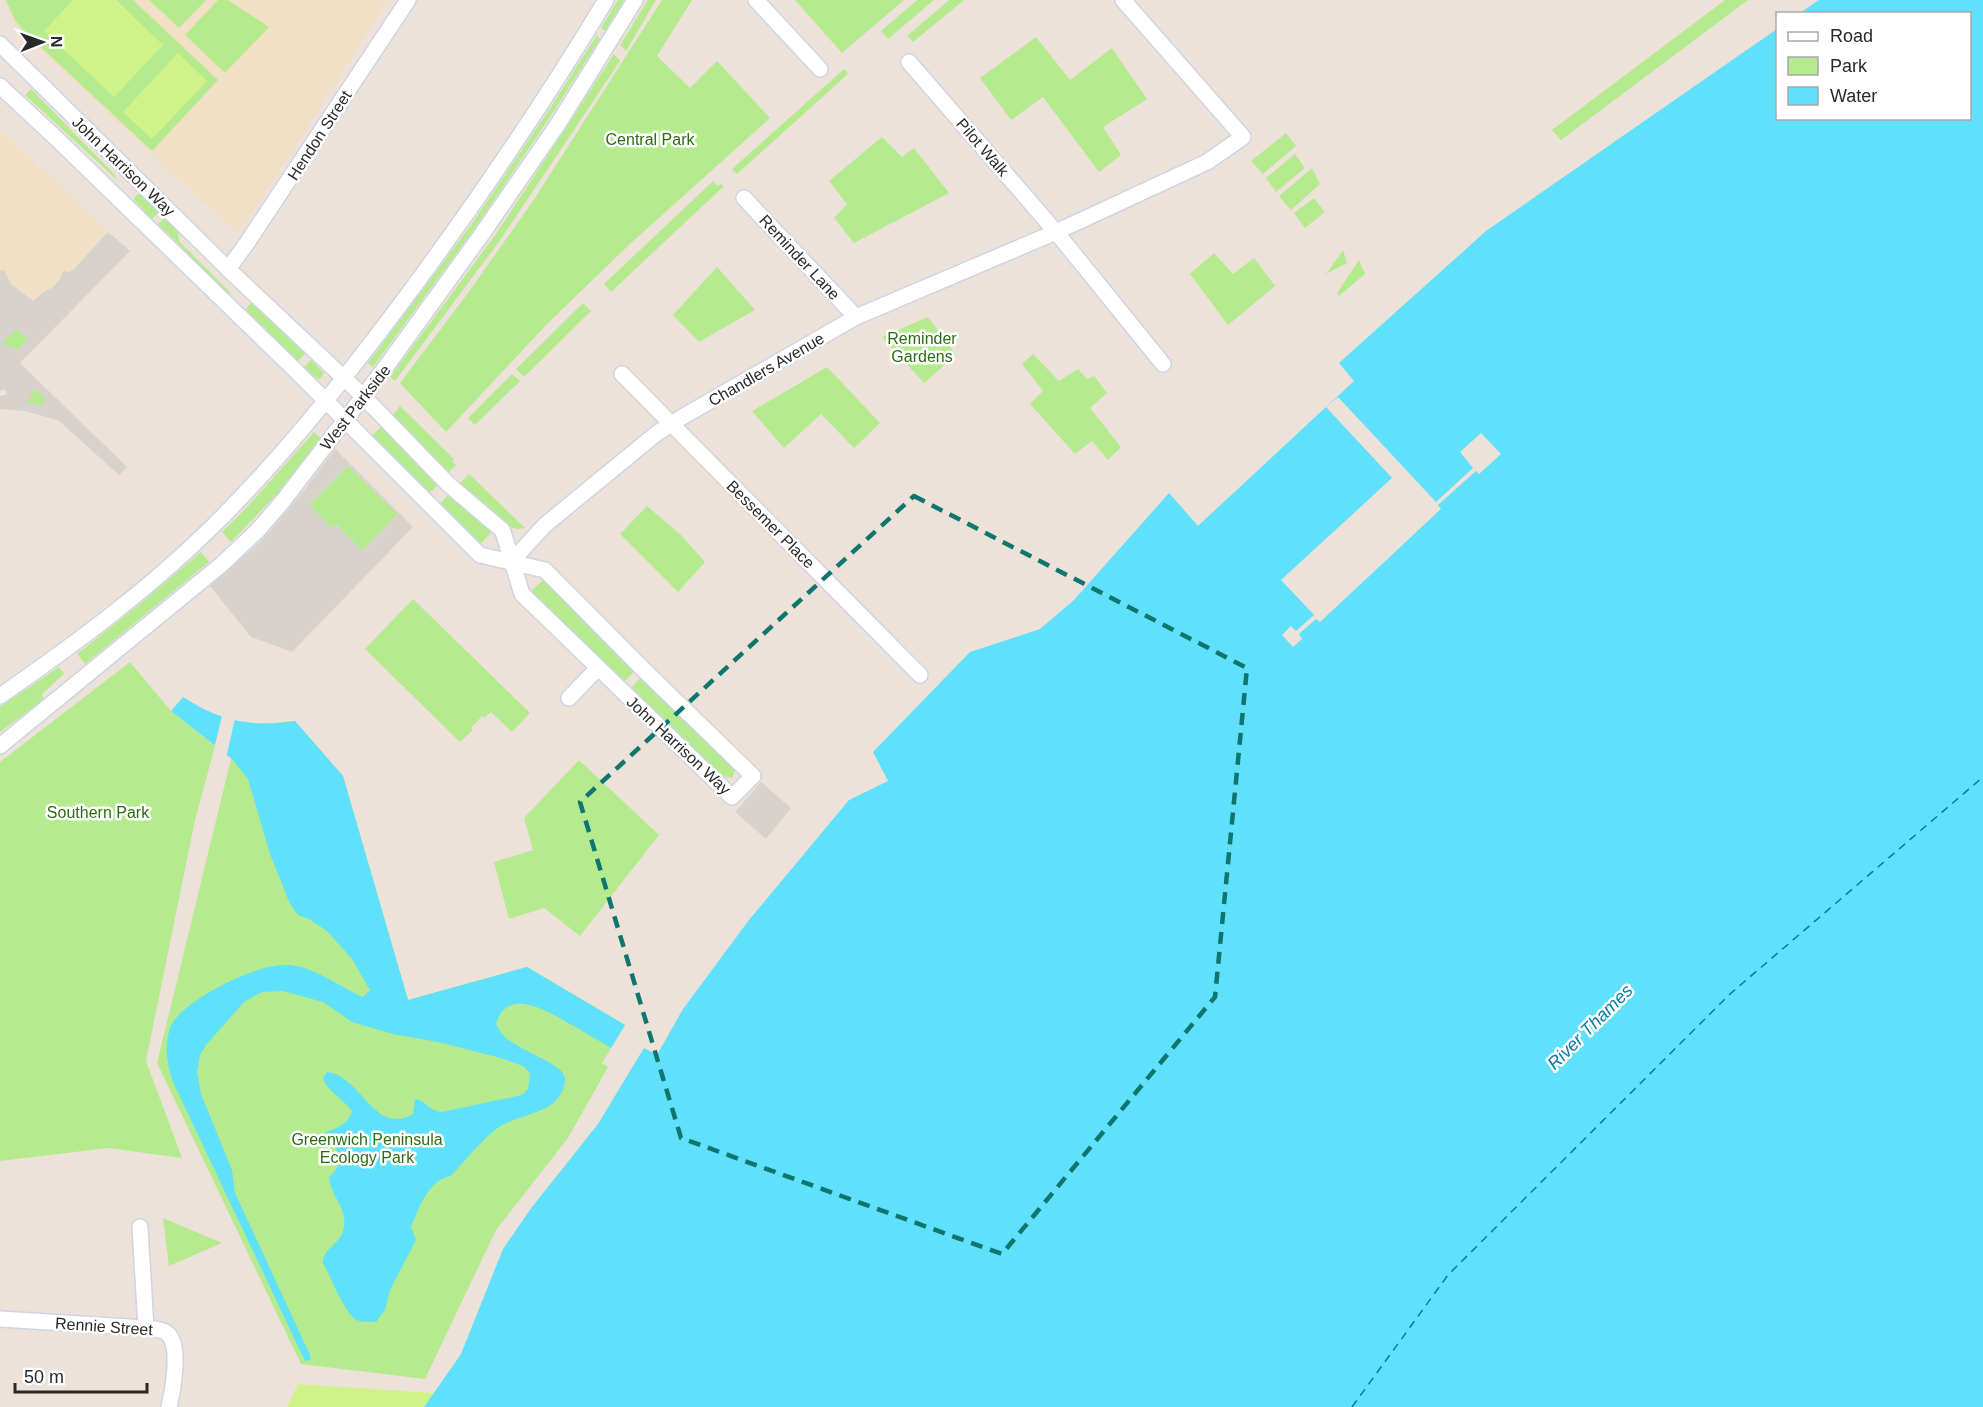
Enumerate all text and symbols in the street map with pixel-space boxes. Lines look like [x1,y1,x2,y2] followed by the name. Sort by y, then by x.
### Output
[12,12,72,72] north arrow
[1776,12,1971,120] legend
[1830,26,1873,46] text: Road
[48,36,65,48] text: N
[1830,56,1868,76] text: Park
[1830,86,1877,106] text: Water
[284,87,355,183] street label: Hendon Street
[69,113,178,220] street label: John Harrison Way
[953,115,1013,180] street label: Pilot Walk
[606,131,695,148] park label: Central Park
[756,212,843,303] street label: Reminder Lane
[706,329,827,409] street label: Chandlers Avenue
[887,330,957,365] park label: Reminder Gardens
[317,361,394,453] street label: West Parkside
[723,477,818,572] street label: Bessemer Place
[623,693,734,798] street label: John Harrison Way
[47,804,150,821] park label: Southern Park
[1543,980,1637,1074] water label: River Thames
[291,1131,443,1166] park label: Greenwich Peninsula Ecology Park
[55,1315,154,1338] street label: Rennie Street
[15,1356,147,1394] scale bar
[24,1367,64,1387] text: 50 m

